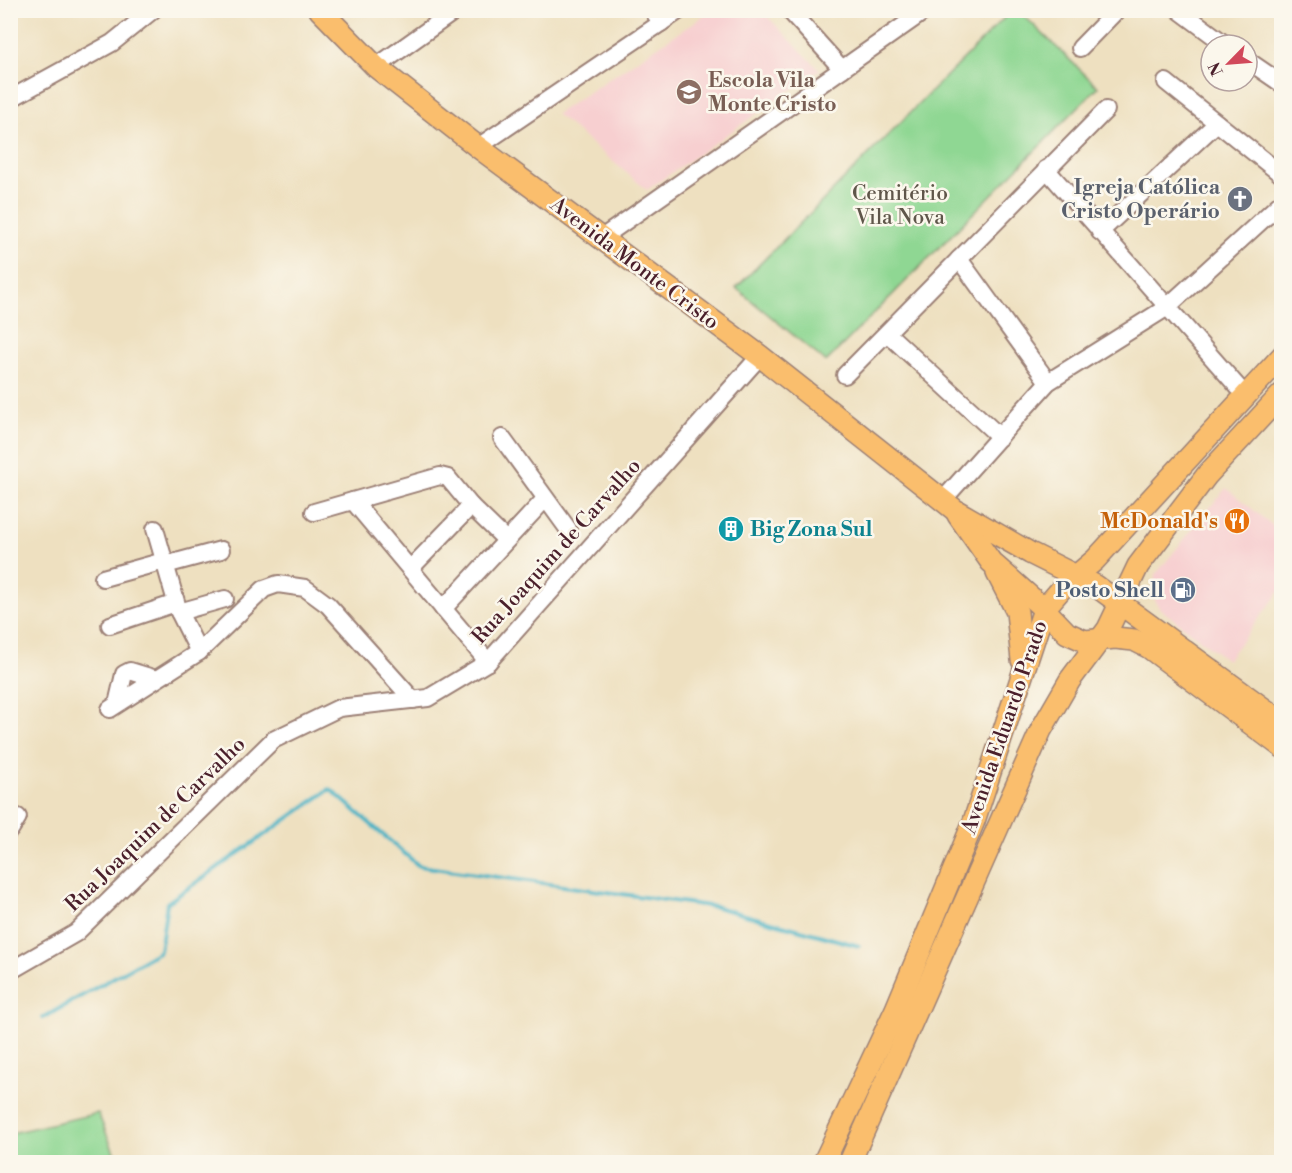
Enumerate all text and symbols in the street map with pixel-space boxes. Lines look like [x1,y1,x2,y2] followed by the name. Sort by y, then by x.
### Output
[1199,33,1259,93] north arrow
[1204,59,1228,79] text: N
[708,68,837,118] place label: Escola Vila Monte Cristo
[674,77,704,107] school or university icon: Escola Vila Monte Cristo
[1061,175,1221,225] place label: Igreja Católica Cristo Operário
[852,181,948,231] park label: Cemitério Vila Nova
[1225,184,1255,214] church icon: Igreja Católica Cristo Operário
[544,191,724,336] street label: Avenida Monte Cristo
[467,453,647,650] street label: Rua Joaquim de Carvalho
[1222,506,1252,536] restaurant icon: McDonald's
[1100,509,1218,535] place label: McDonald's
[716,514,746,544] building icon: Big Zona Sul
[750,517,873,543] place label: Big Zona Sul
[1168,575,1198,605] fuel station icon: Posto Shell
[1056,578,1164,604] place label: Posto Shell
[956,617,1054,838] street label: Avenida Eduardo Prado
[60,732,251,918] street label: Rua Joaquim de Carvalho

